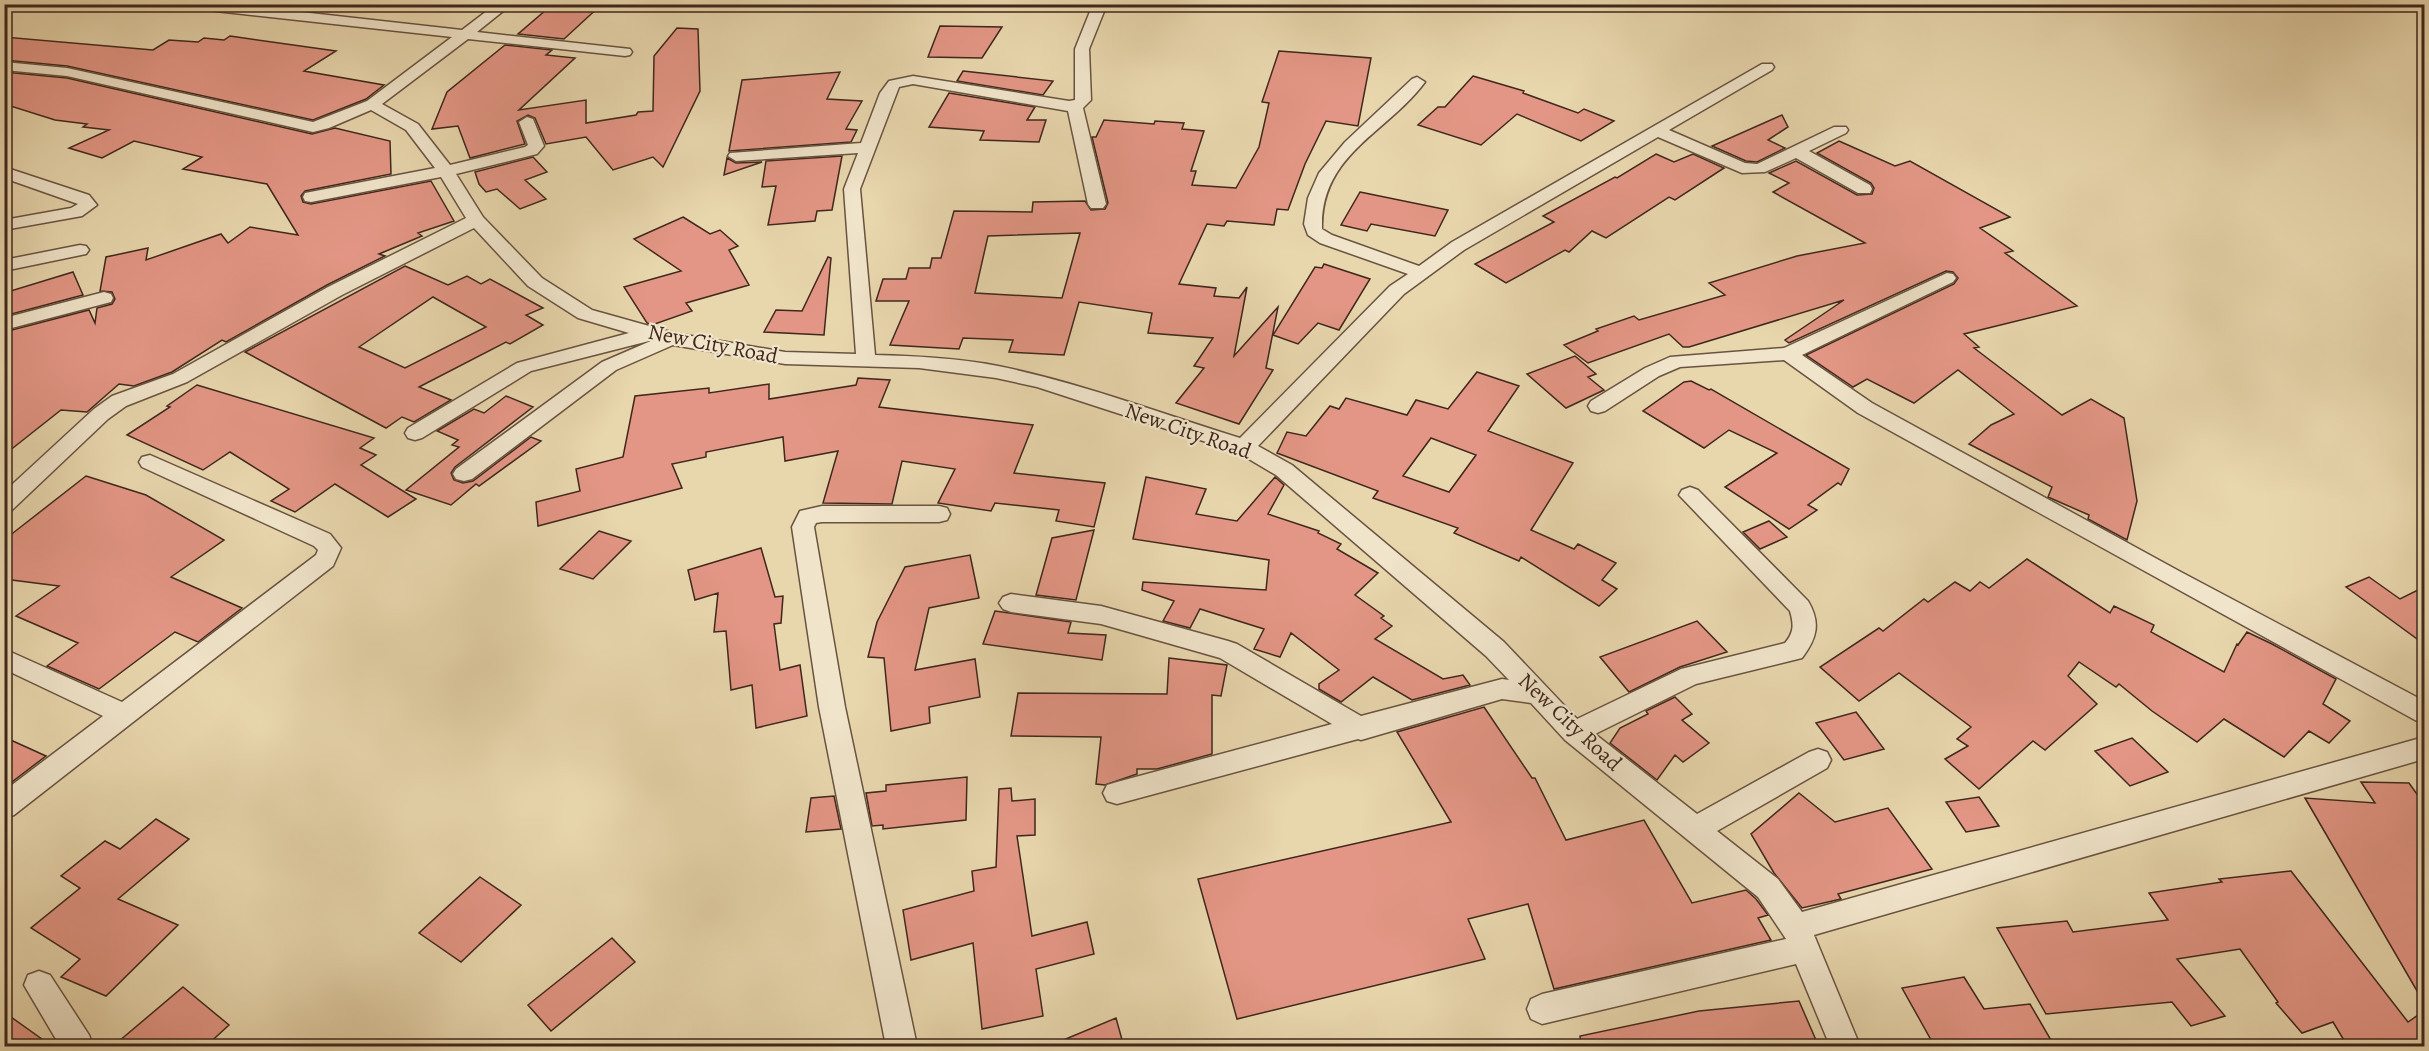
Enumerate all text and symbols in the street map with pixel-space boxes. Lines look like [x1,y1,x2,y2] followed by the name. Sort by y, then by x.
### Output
[645,317,781,371] street label: New City Road
[1121,395,1255,467] street label: New City Road
[1512,666,1629,778] street label: New City Road

